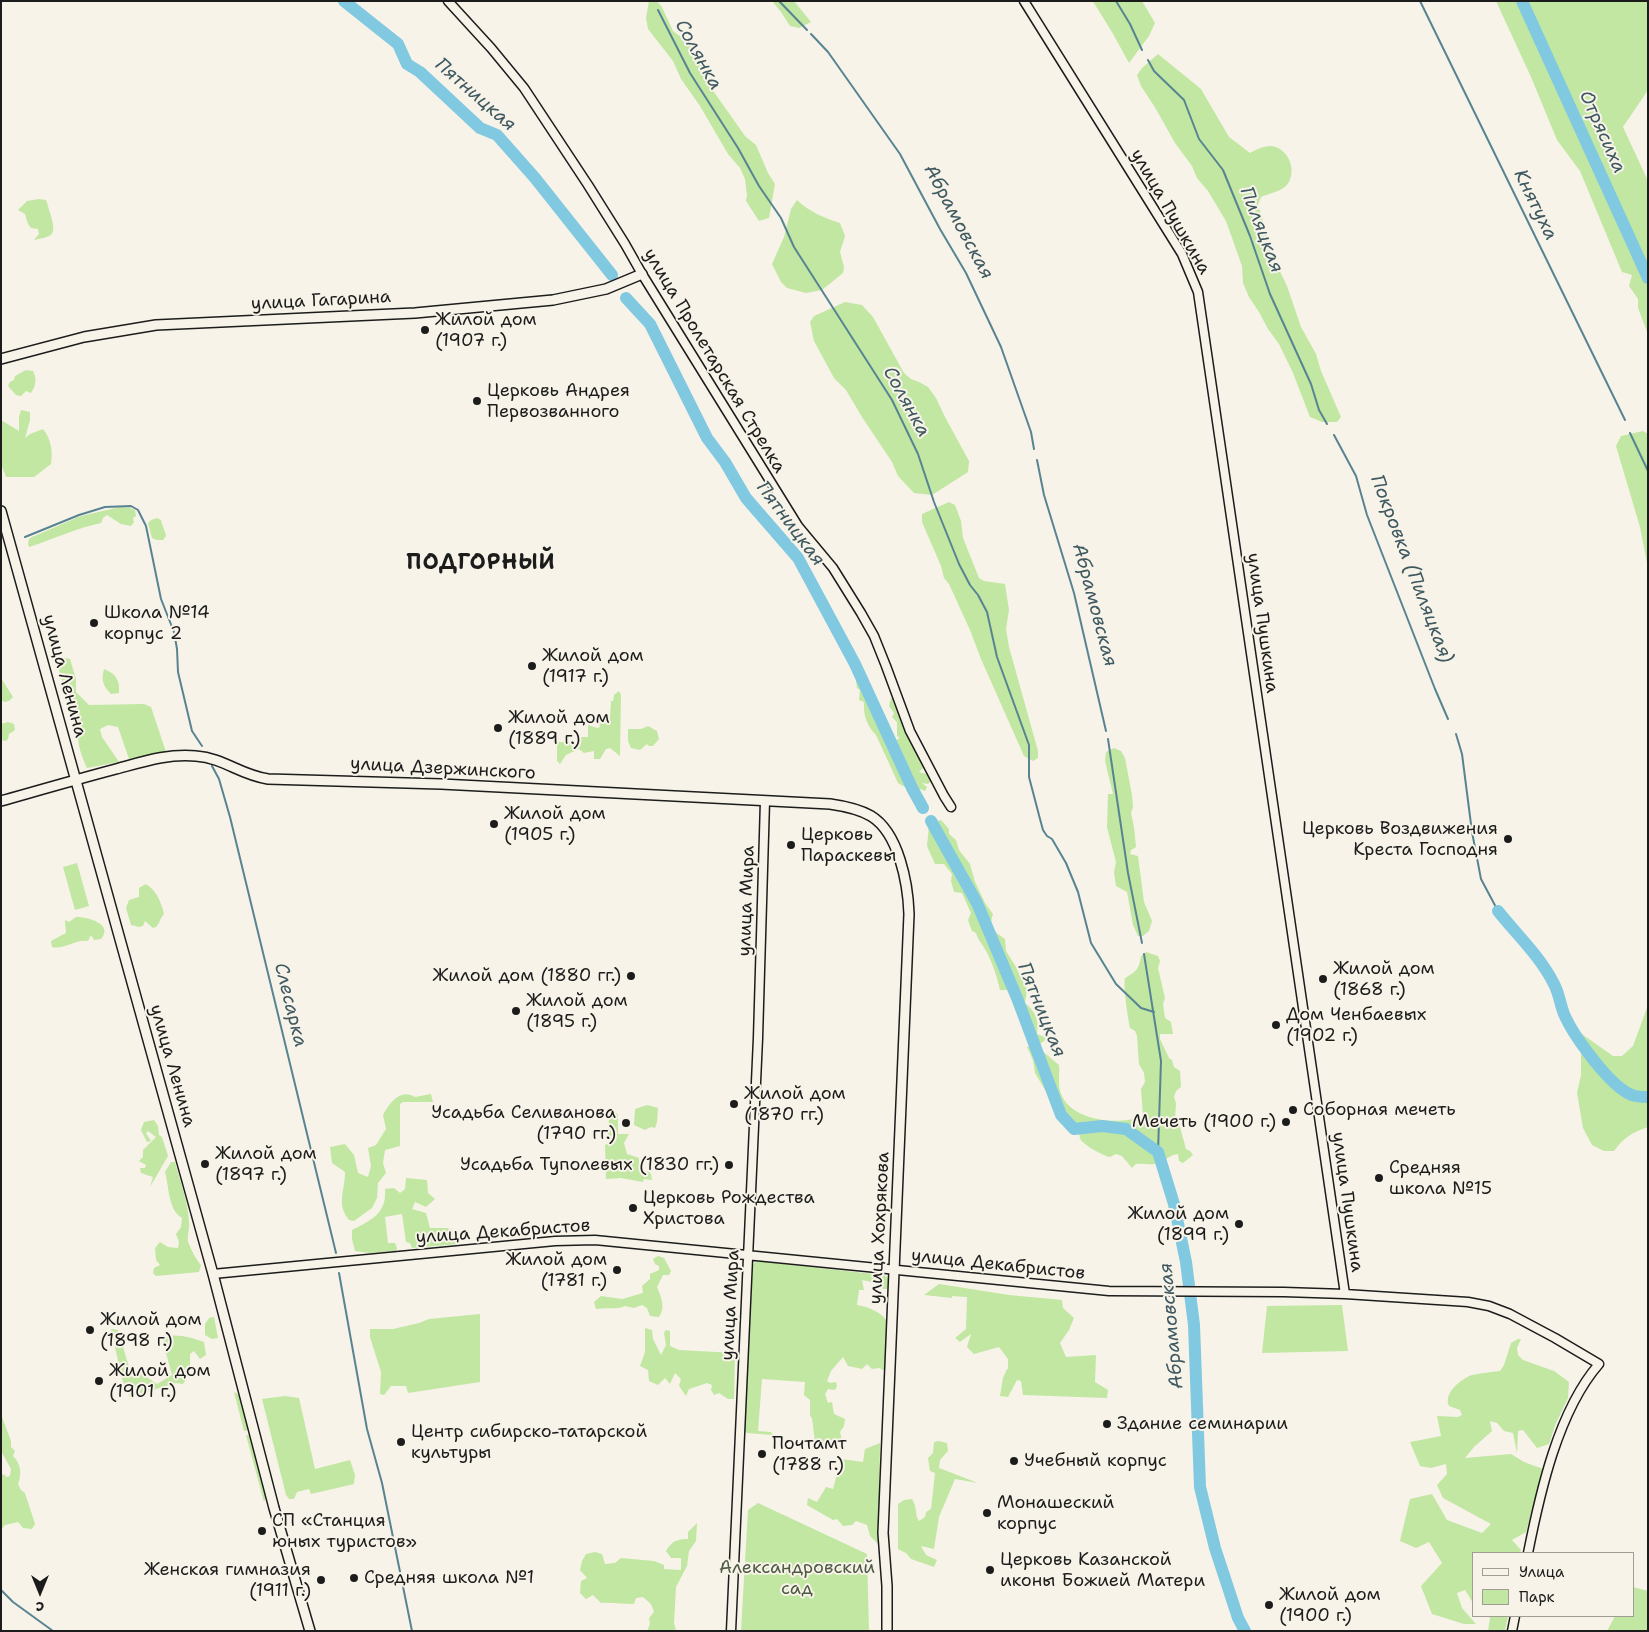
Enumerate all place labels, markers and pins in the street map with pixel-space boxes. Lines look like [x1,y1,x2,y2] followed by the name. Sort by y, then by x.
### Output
[435,309,537,352] place label: Жилой дом (1907 г.)
[419,324,431,336] marker: Жилой дом (1907 г.)
[487,380,630,422] place label: Церковь Андрея Первозванного
[471,395,483,407] marker: Церковь Андрея Первозванного
[104,602,210,644] place label: Школа №14 корпус 2
[88,617,100,629] marker: Школа №14 корпус 2
[542,645,644,688] place label: Жилой дом (1917 г.)
[526,660,538,672] marker: Жилой дом (1917 г.)
[508,707,610,750] place label: Жилой дом (1889 г.)
[492,722,504,734] marker: Жилой дом (1889 г.)
[504,803,606,846] place label: Жилой дом (1905 г.)
[488,818,500,830] marker: Жилой дом (1905 г.)
[1302,818,1498,861] place label: Церковь Воздвижения Креста Господня
[801,824,896,866] place label: Церковь Параскевы
[1502,833,1514,845] marker: Церковь Воздвижения Креста Господня
[785,839,797,851] marker: Церковь Параскевы
[1333,958,1435,1001] place label: Жилой дом (1868 г.)
[433,965,621,987] place label: Жилой дом (1880 гг.)
[625,970,637,982] marker: Жилой дом (1880 гг.)
[1317,973,1329,985] marker: Жилой дом (1868 г.)
[526,990,628,1032] place label: Жилой дом (1895 г.)
[1286,1004,1426,1046] place label: Дом Ченбаевых (1902 г.)
[510,1005,522,1017] marker: Жилой дом (1895 г.)
[1270,1019,1282,1031] marker: Дом Ченбаевых (1902 г.)
[744,1083,846,1126] place label: Жилой дом (1870 гг.)
[728,1098,740,1110] marker: Жилой дом (1870 гг.)
[1303,1099,1456,1121] place label: Соборная мечеть
[431,1102,616,1144] place label: Усадьба Селиванова (1790 гг.)
[1287,1104,1299,1116] marker: Соборная мечеть
[1132,1111,1276,1133] place label: Мечеть (1900 г.)
[1280,1116,1292,1128] marker: Мечеть (1900 г.)
[620,1117,632,1129] marker: Усадьба Селиванова (1790 гг.)
[215,1143,317,1186] place label: Жилой дом (1897 г.)
[460,1154,719,1176] place label: Усадьба Туполевых (1830 гг.)
[1389,1157,1492,1200] place label: Средняя школа №15
[199,1158,211,1170] marker: Жилой дом (1897 г.)
[723,1159,735,1171] marker: Усадьба Туполевых (1830 гг.)
[1373,1172,1385,1184] marker: Средняя школа №15
[643,1187,815,1230] place label: Церковь Рождества Христова
[627,1202,639,1214] marker: Церковь Рождества Христова
[1127,1203,1229,1246] place label: Жилой дом (1899 г.)
[1233,1218,1245,1230] marker: Жилой дом (1899 г.)
[505,1249,607,1292] place label: Жилой дом (1781 г.)
[611,1264,623,1276] marker: Жилой дом (1781 г.)
[100,1309,202,1352] place label: Жилой дом (1898 г.)
[84,1324,96,1336] marker: Жилой дом (1898 г.)
[109,1360,211,1402] place label: Жилой дом (1901 г.)
[93,1375,105,1387] marker: Жилой дом (1901 г.)
[1117,1413,1288,1435] place label: Здание семинарии
[1101,1418,1113,1430] marker: Здание семинарии
[411,1421,647,1464] place label: Центр сибирско-татарской культуры
[772,1433,847,1476] place label: Почтамт (1788 г.)
[395,1436,407,1448] marker: Центр сибирско-татарской культуры
[756,1448,768,1460] marker: Почтамт (1788 г.)
[1024,1450,1167,1472] place label: Учебный корпус
[1008,1455,1020,1467] marker: Учебный корпус
[997,1492,1114,1535] place label: Монашеский корпус
[981,1507,993,1519] marker: Монашеский корпус
[272,1510,417,1552] place label: СП «Станция юных туристов»
[256,1525,268,1537] marker: СП «Станция юных туристов»
[1000,1549,1205,1592] place label: Церковь Казанской иконы Божией Матери
[144,1559,311,1602] place label: Женская гимназия (1911 г.)
[984,1564,996,1576] marker: Церковь Казанской иконы Божией Матери
[364,1567,534,1589] place label: Средняя школа №1
[348,1572,360,1584] marker: Средняя школа №1
[315,1574,327,1586] marker: Женская гимназия (1911 г.)
[1279,1584,1381,1626] place label: Жилой дом (1900 г.)
[1263,1599,1275,1611] marker: Жилой дом (1900 г.)

